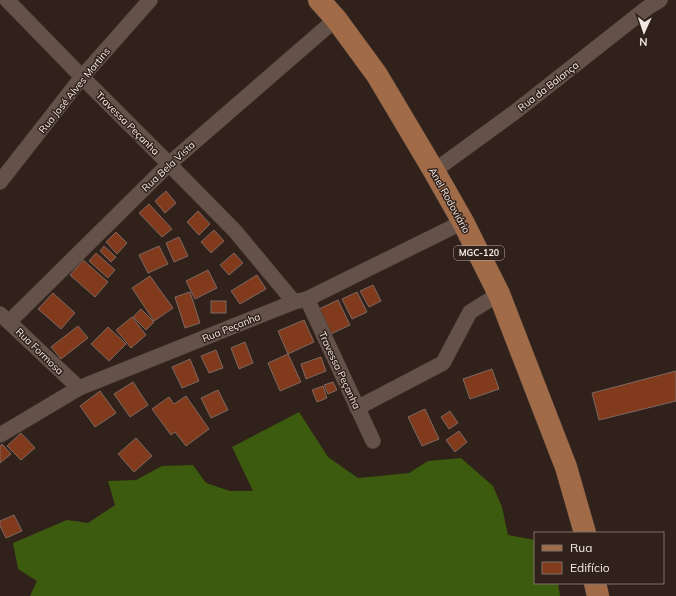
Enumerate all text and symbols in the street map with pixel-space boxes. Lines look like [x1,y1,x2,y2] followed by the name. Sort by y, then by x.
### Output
[624,12,664,52] north arrow
[639,35,648,49] text: N
[36,45,113,136] street label: Rua José Alves Martins
[515,59,581,114] street label: Rua da Balança
[93,89,162,158] street label: Travessa Peçanha
[139,138,198,194] street label: Rua Bela Vista
[426,165,473,236] street label: Anel Rodoviário
[454,246,504,260] road number: MGC-120
[200,310,262,345] street label: Rua Peçanha
[13,325,66,377] street label: Rua Formosa
[316,329,363,411] street label: Travessa Peçanha
[534,532,664,584] legend
[570,540,592,555] text: Rua
[570,560,610,575] text: Edifício

